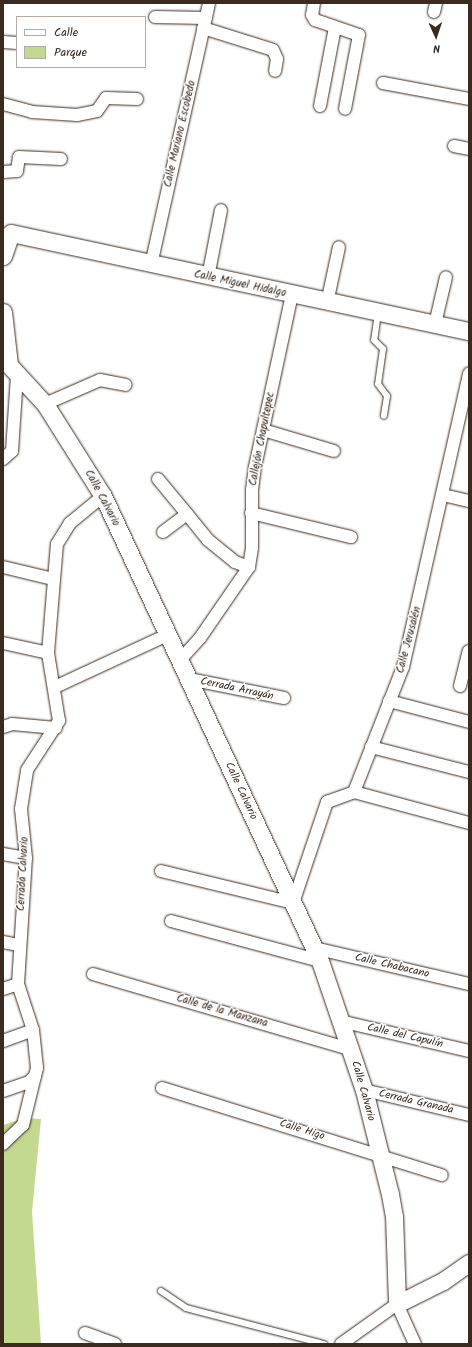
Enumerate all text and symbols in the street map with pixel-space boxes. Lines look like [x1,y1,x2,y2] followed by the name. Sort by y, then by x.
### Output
[16,16,146,68] legend
[416,16,456,56] north arrow
[54,23,78,42] text: Calle
[433,39,441,57] text: N
[54,43,87,62] text: Parque
[161,79,199,189] street label: Calle Mariano Escobedo
[193,268,287,300] street label: Calle Miguel Hidalgo
[246,391,278,487] street label: Callejón Chapultepec
[82,468,122,528] street label: Calle Calvario
[394,605,424,675] street label: Calle Jerusalén
[199,675,275,703] street label: Cerrada Arrayán
[222,760,260,822] street label: Calle Calvario
[14,836,32,912] street label: Cerrada Calvario
[354,951,430,981] street label: Calle Chabacano
[175,992,269,1030] street label: Calle de la Manzana
[366,1021,444,1051] street label: Calle del Capulín
[348,1059,378,1123] street label: Calle Calvario
[377,1087,455,1117] street label: Cerrada Granada
[278,1117,326,1143] street label: Calle Higo

